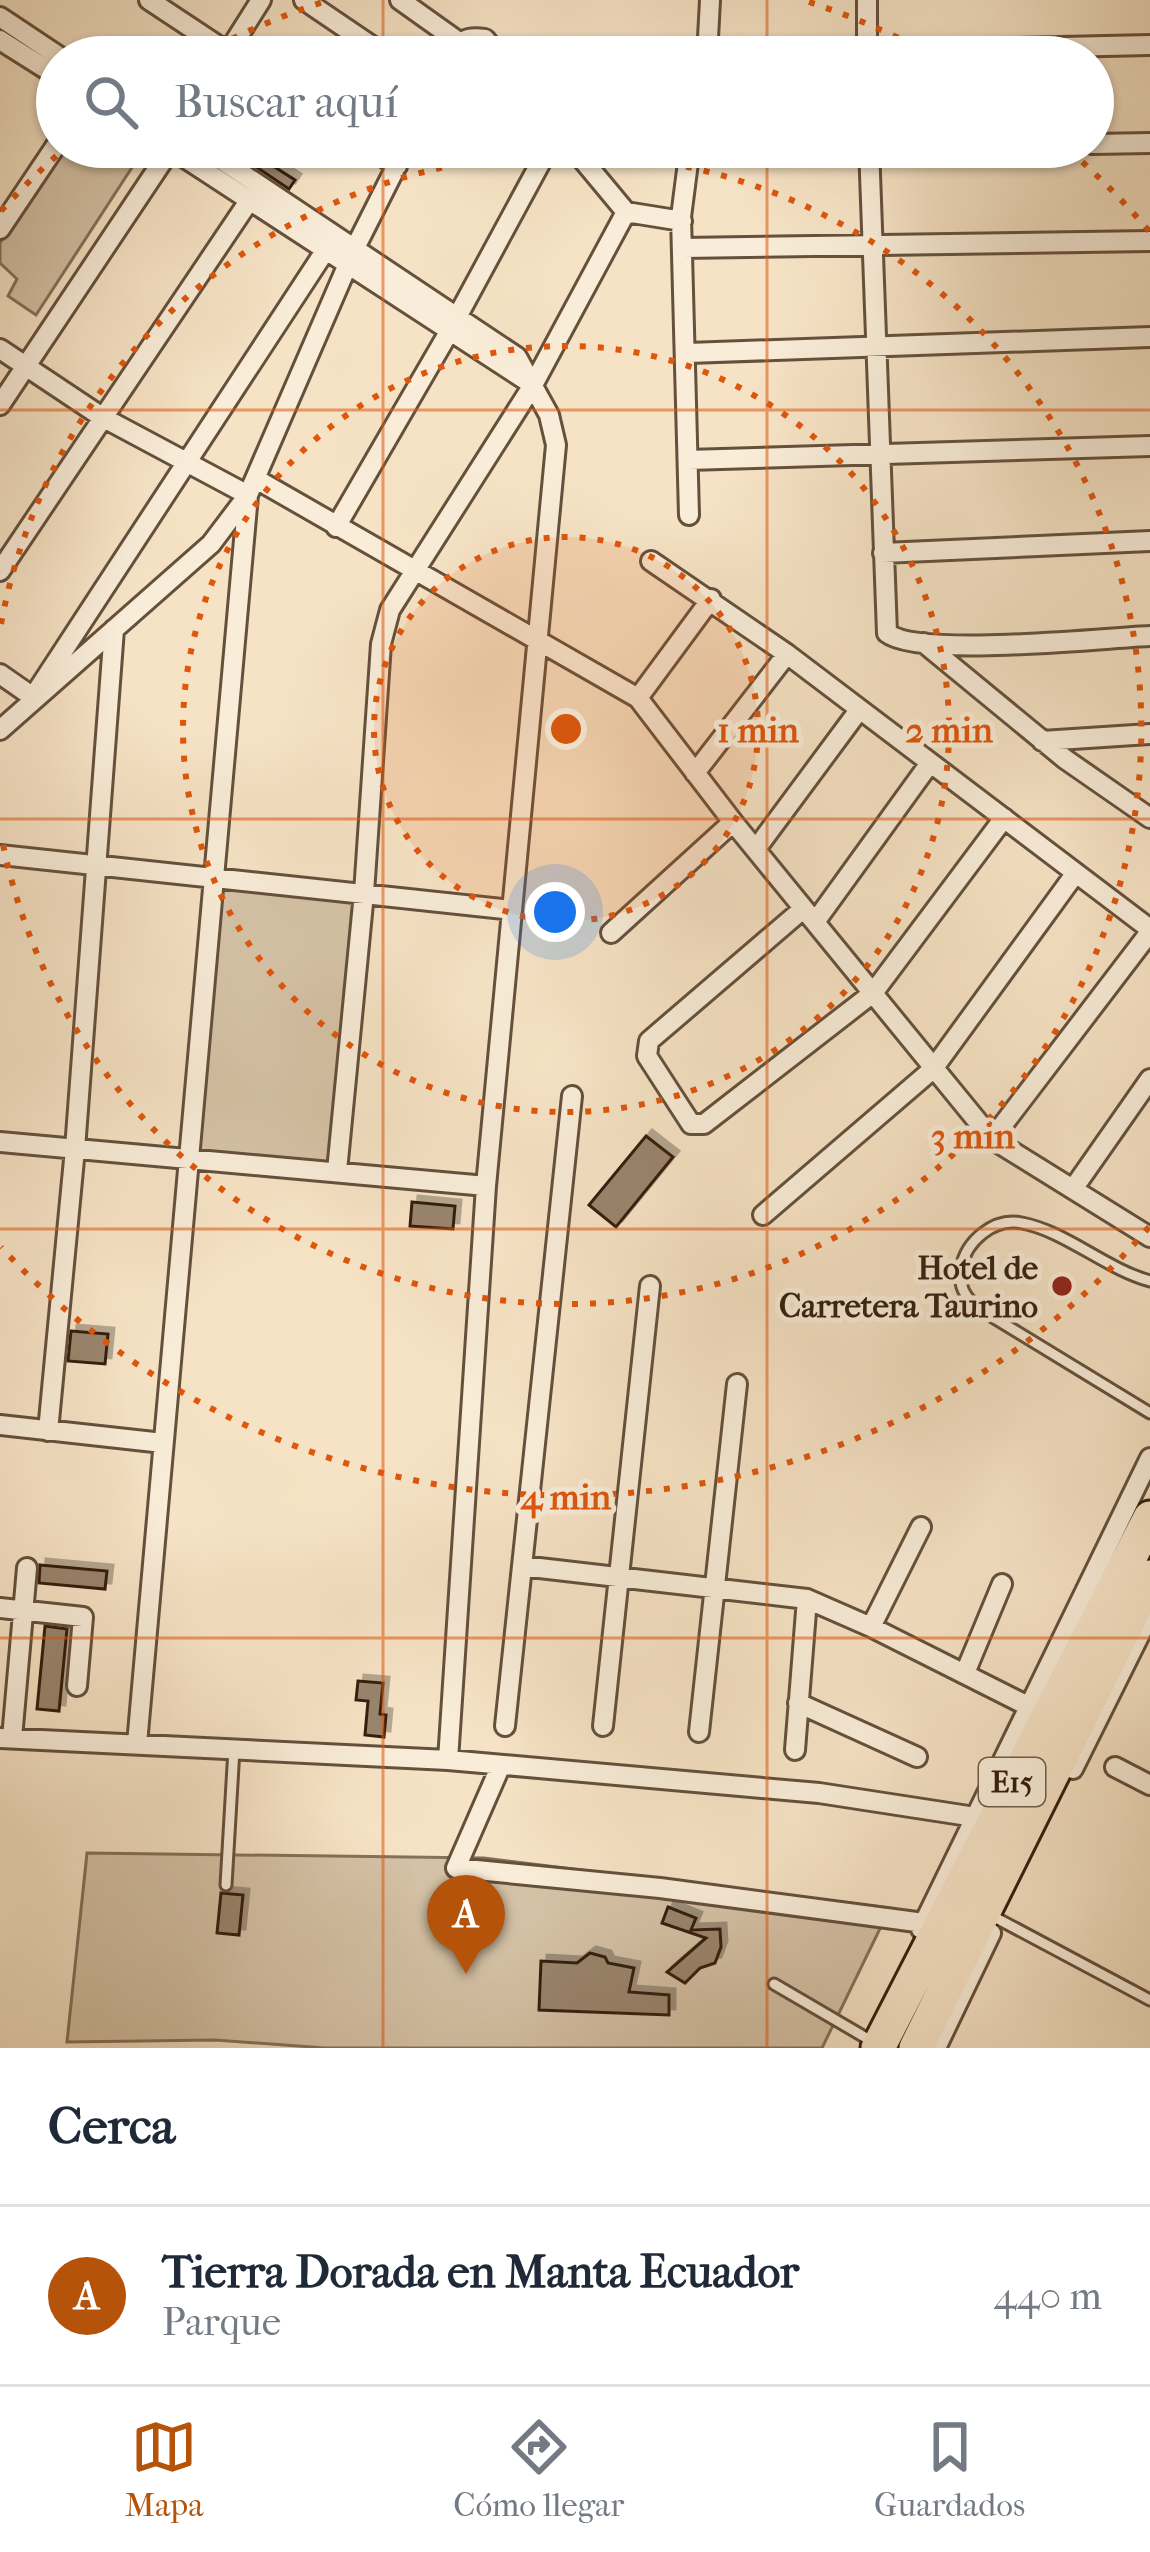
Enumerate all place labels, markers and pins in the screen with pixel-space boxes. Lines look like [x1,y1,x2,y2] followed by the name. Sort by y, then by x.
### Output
[545,708,587,750] centre of rings
[779,1249,1039,1326] place label: Hotel de Carretera Taurino
[1049,1273,1075,1299] marker: Hotel de Carretera Taurino
[427,1875,505,1974] pin: A

